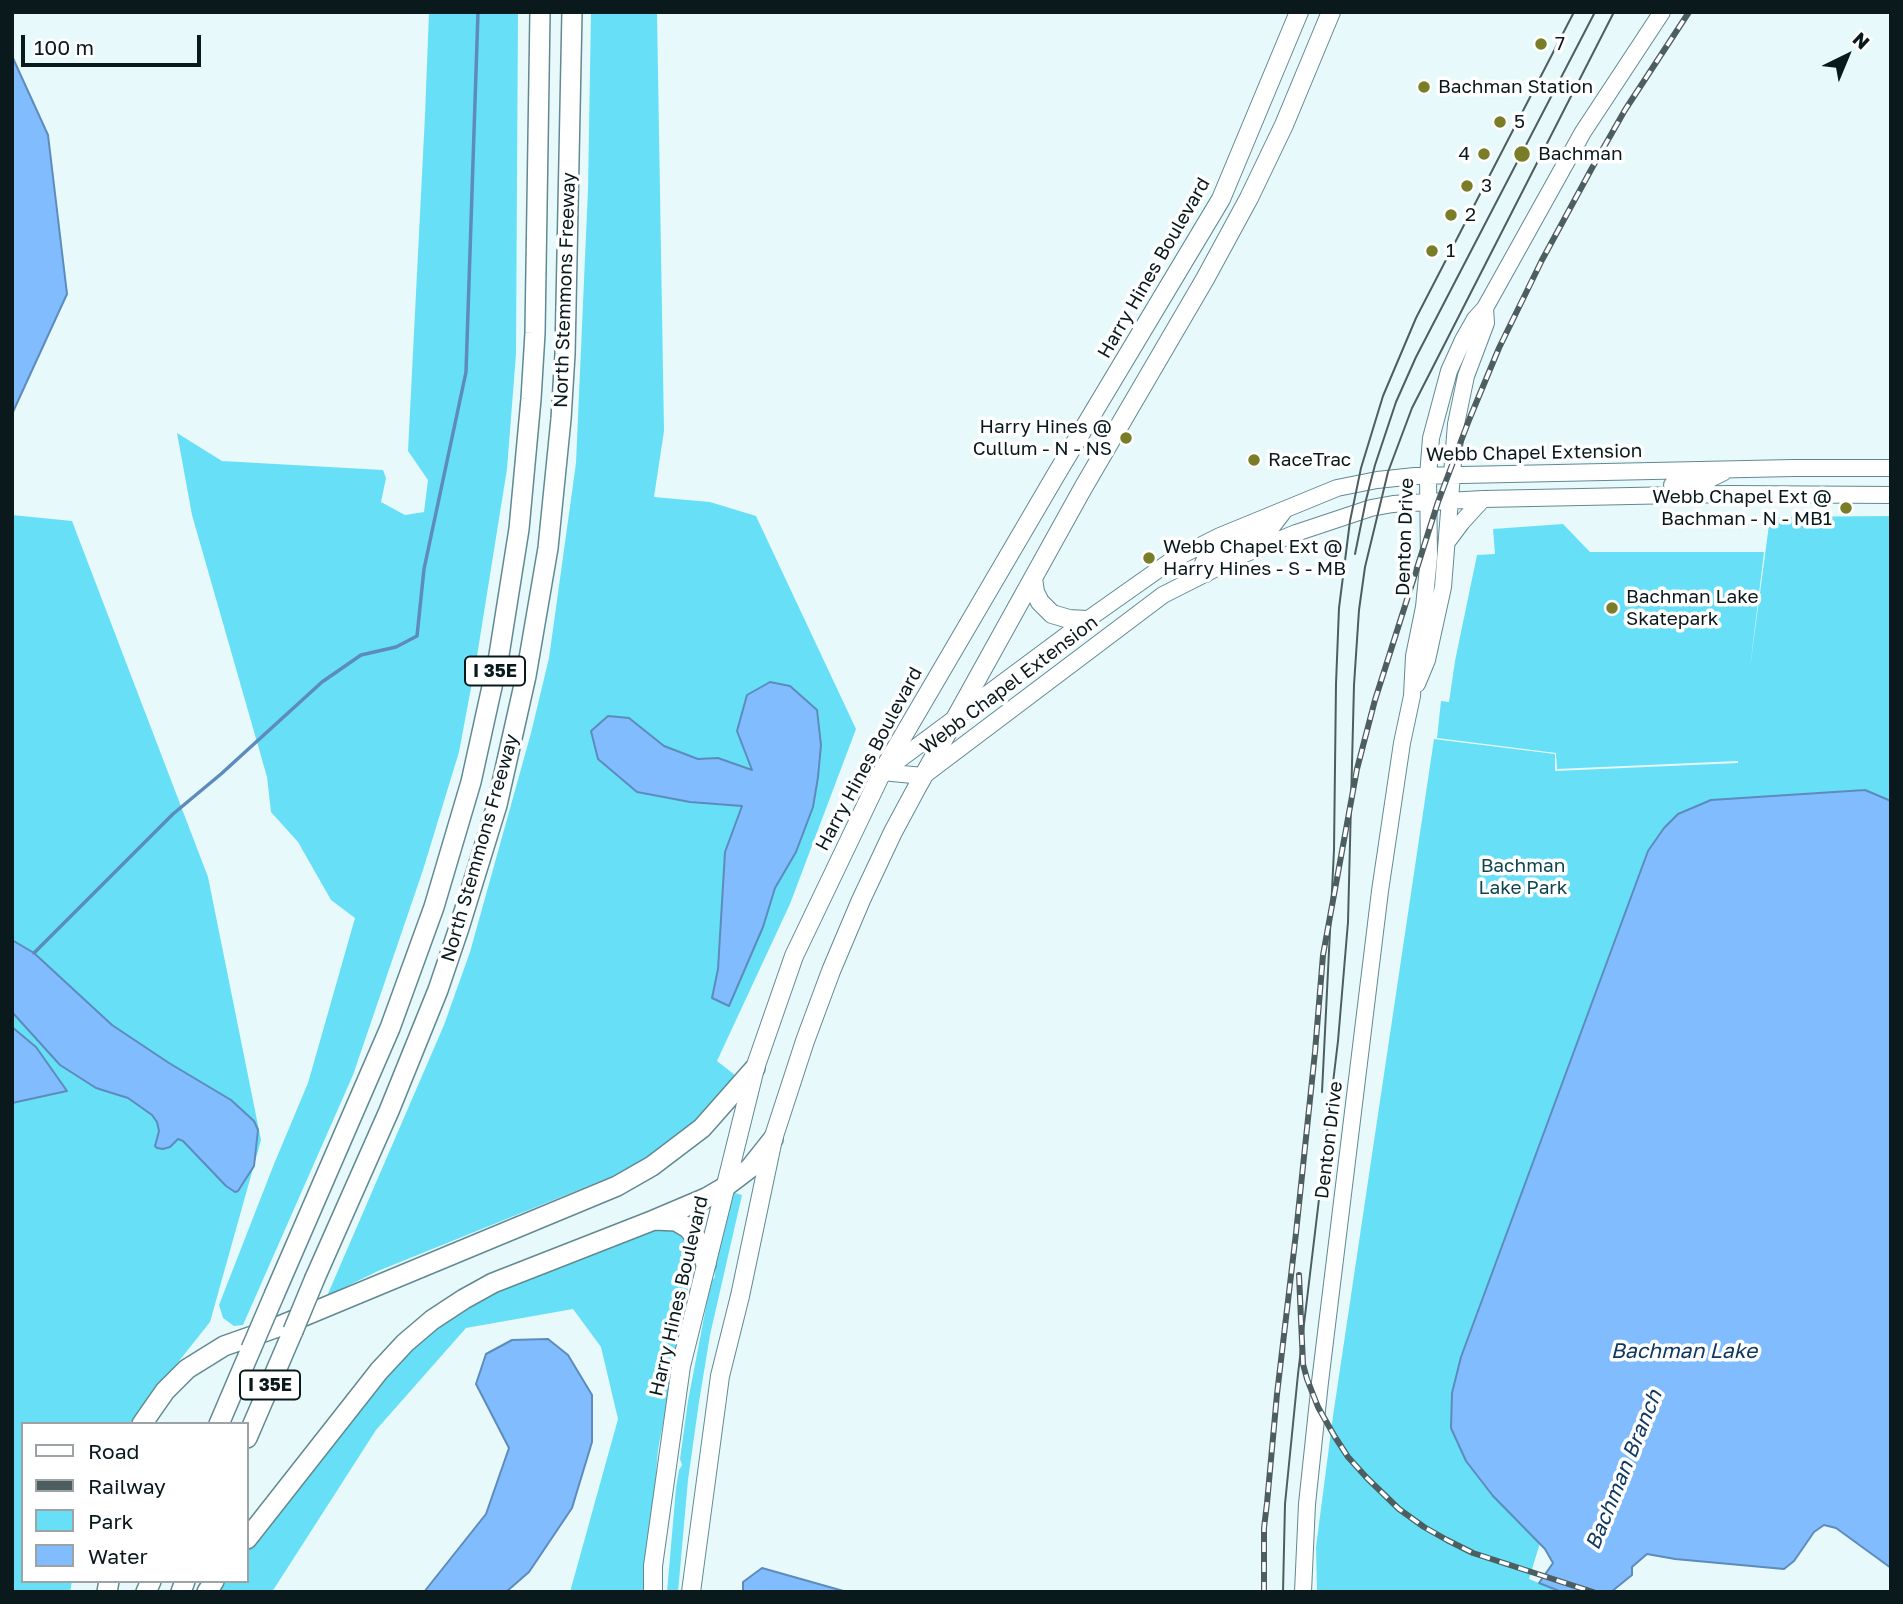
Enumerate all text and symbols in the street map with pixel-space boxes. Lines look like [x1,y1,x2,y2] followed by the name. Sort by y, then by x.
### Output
[24,21,205,65] scale bar
[1812,21,1882,91] north arrow
[1849,27,1875,54] text: N
[1555,33,1565,55] place label: 7
[34,34,94,60] text: 100 m
[1533,36,1549,52] marker: 7
[1438,76,1593,98] place label: Bachman Station
[1416,79,1432,95] marker: Bachman Station
[1514,111,1525,133] place label: 5
[1492,114,1508,130] marker: 5
[1458,143,1470,165] place label: 4
[1538,143,1623,165] place label: Bachman
[1512,144,1532,164] marker: Bachman
[1476,146,1492,162] marker: 4
[549,172,581,408] street label: North Stemmons Freeway
[1093,174,1215,362] street label: Harry Hines Boulevard
[1481,175,1492,197] place label: 3
[1459,178,1475,194] marker: 3
[1465,204,1476,226] place label: 2
[1443,207,1459,223] marker: 2
[1446,240,1455,262] place label: 1
[1424,243,1440,259] marker: 1
[973,416,1112,460] place label: Harry Hines @ Cullum - N - NS
[1118,430,1134,446] marker: Harry Hines @ Cullum - N - NS
[1426,440,1642,466] street label: Webb Chapel Extension
[1268,449,1351,471] place label: RaceTrac
[1246,452,1262,468] marker: RaceTrac
[1392,477,1418,597] street label: Denton Drive
[1652,486,1832,530] place label: Webb Chapel Ext @ Bachman - N - MB1
[1838,500,1854,516] marker: Webb Chapel Ext @ Bachman - N - MB1
[1163,536,1346,580] place label: Webb Chapel Ext @ Harry Hines - S - MB
[1141,550,1157,566] marker: Webb Chapel Ext @ Harry Hines - S - MB
[1626,586,1759,630] place label: Bachman Lake Skatepark
[1604,600,1620,616] marker: Bachman Lake Skatepark
[916,611,1102,759] street label: Webb Chapel Extension
[465,656,525,686] road number: I 35E
[811,663,927,855] street label: Harry Hines Boulevard
[437,731,523,965] street label: North Stemmons Freeway
[1478,855,1568,899] park label: Bachman Lake Park
[1310,1080,1348,1200] street label: Denton Drive
[645,1194,713,1398] street label: Harry Hines Boulevard
[1611,1338,1757,1364] water label: Bachman Lake
[240,1370,300,1400] road number: I 35E
[1580,1386,1668,1554] water label: Bachman Branch
[21,1422,248,1583] legend
[88,1438,139,1464] text: Road
[88,1473,166,1499] text: Railway
[88,1508,133,1534] text: Park
[88,1543,148,1569] text: Water

